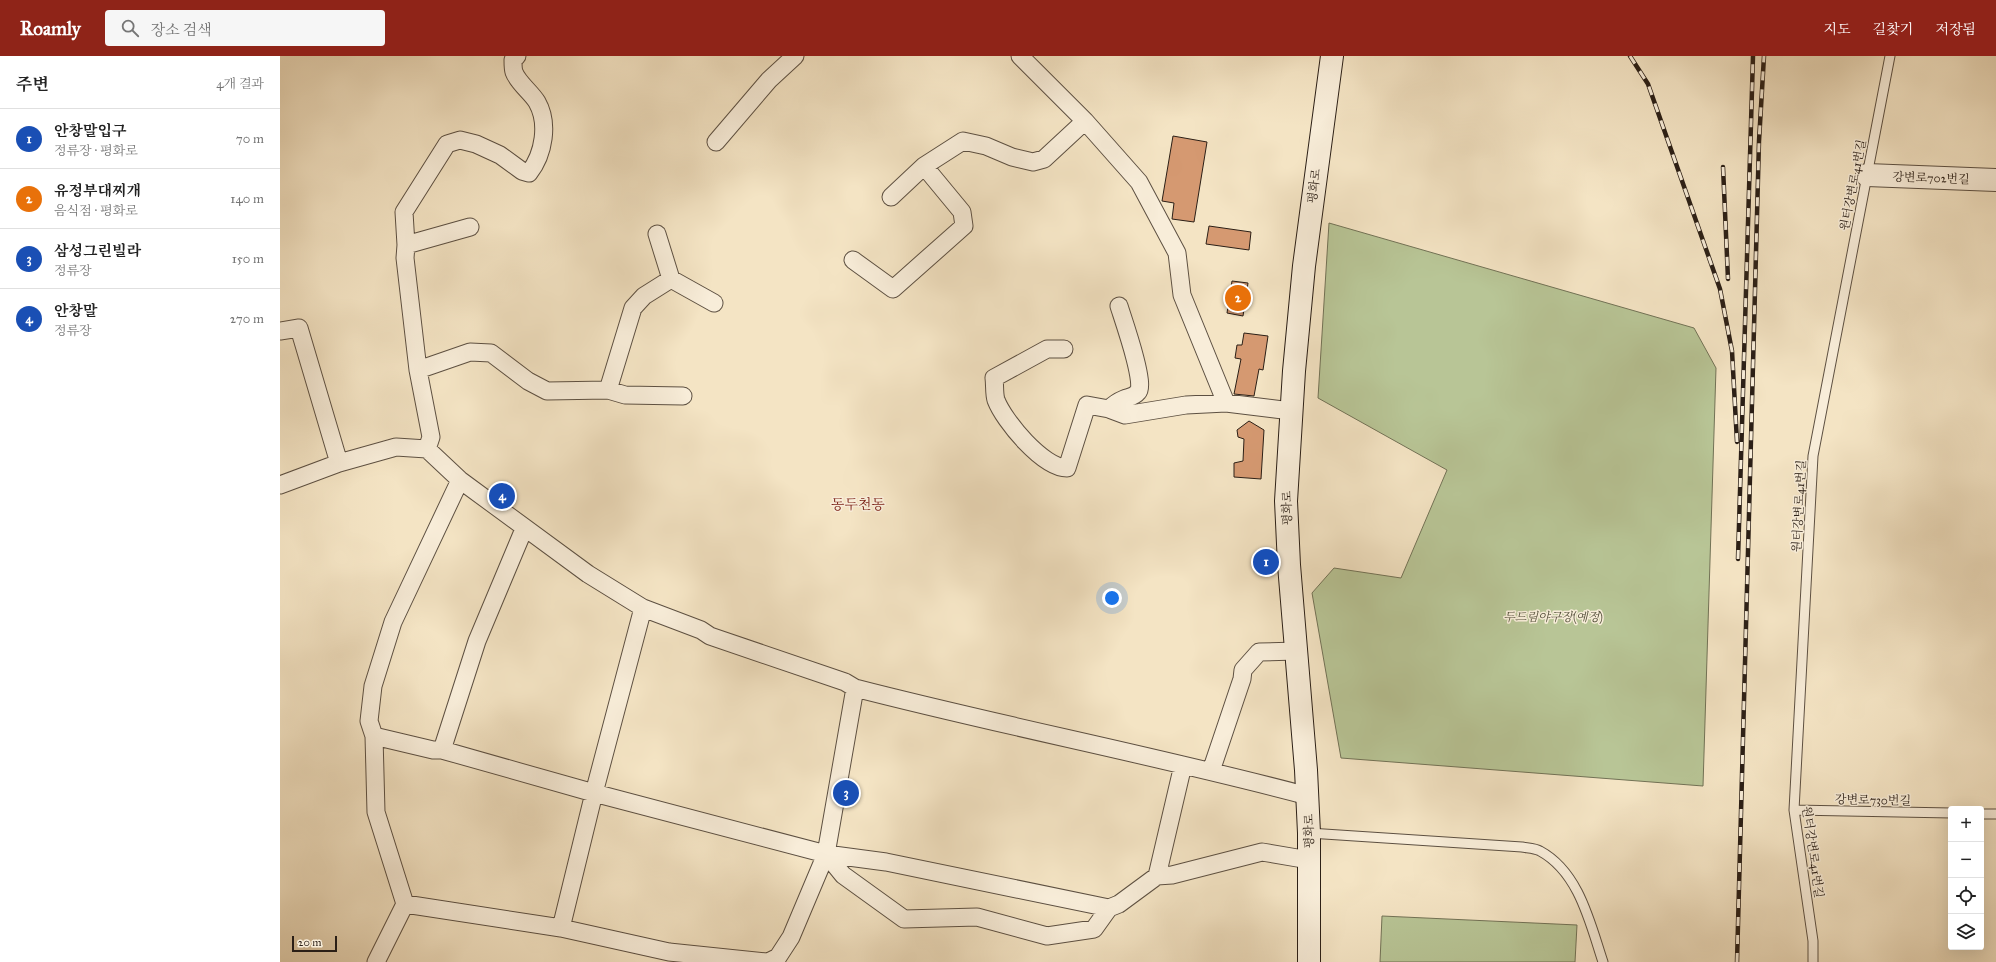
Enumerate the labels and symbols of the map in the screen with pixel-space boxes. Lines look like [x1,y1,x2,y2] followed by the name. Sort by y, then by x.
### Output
[1837,138,1869,232] street label: 원터강변로41번길
[1305,167,1323,204] street label: 평화로
[1892,170,1970,186] street label: 강변로702번길
[1225,283,1251,313] pin: 2
[1790,459,1808,553] street label: 원터강변로41번길
[489,481,515,511] pin: 4
[1280,490,1294,526] street label: 평화로
[831,496,886,513] district label: 동두천동
[1253,547,1279,577] pin: 1
[1102,588,1122,608] your location
[1503,610,1603,624] park label: 두드림야구장(예정)
[833,778,859,808] pin: 3
[1835,792,1911,808] street label: 강변로730번길
[1800,805,1826,899] street label: 원터강변로41번길
[1302,813,1316,849] street label: 평화로
[292,934,337,953] scale bar

